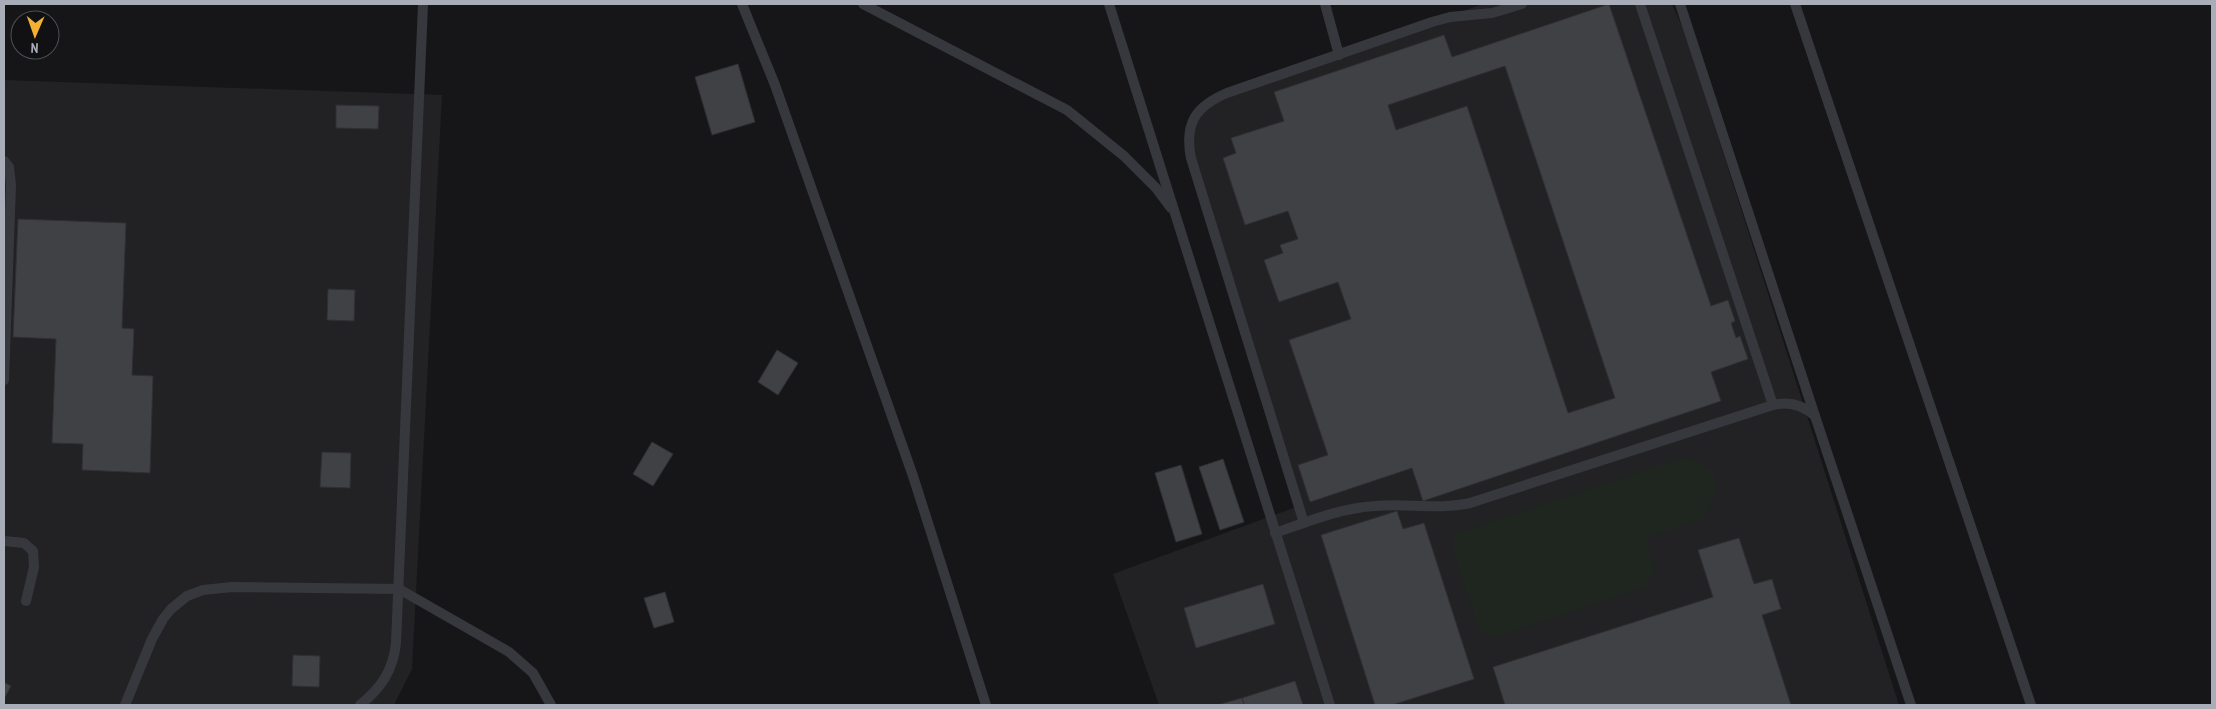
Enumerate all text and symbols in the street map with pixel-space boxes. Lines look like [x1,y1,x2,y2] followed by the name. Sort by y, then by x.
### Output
[10,10,60,60] north arrow
[30,39,39,57] text: N

